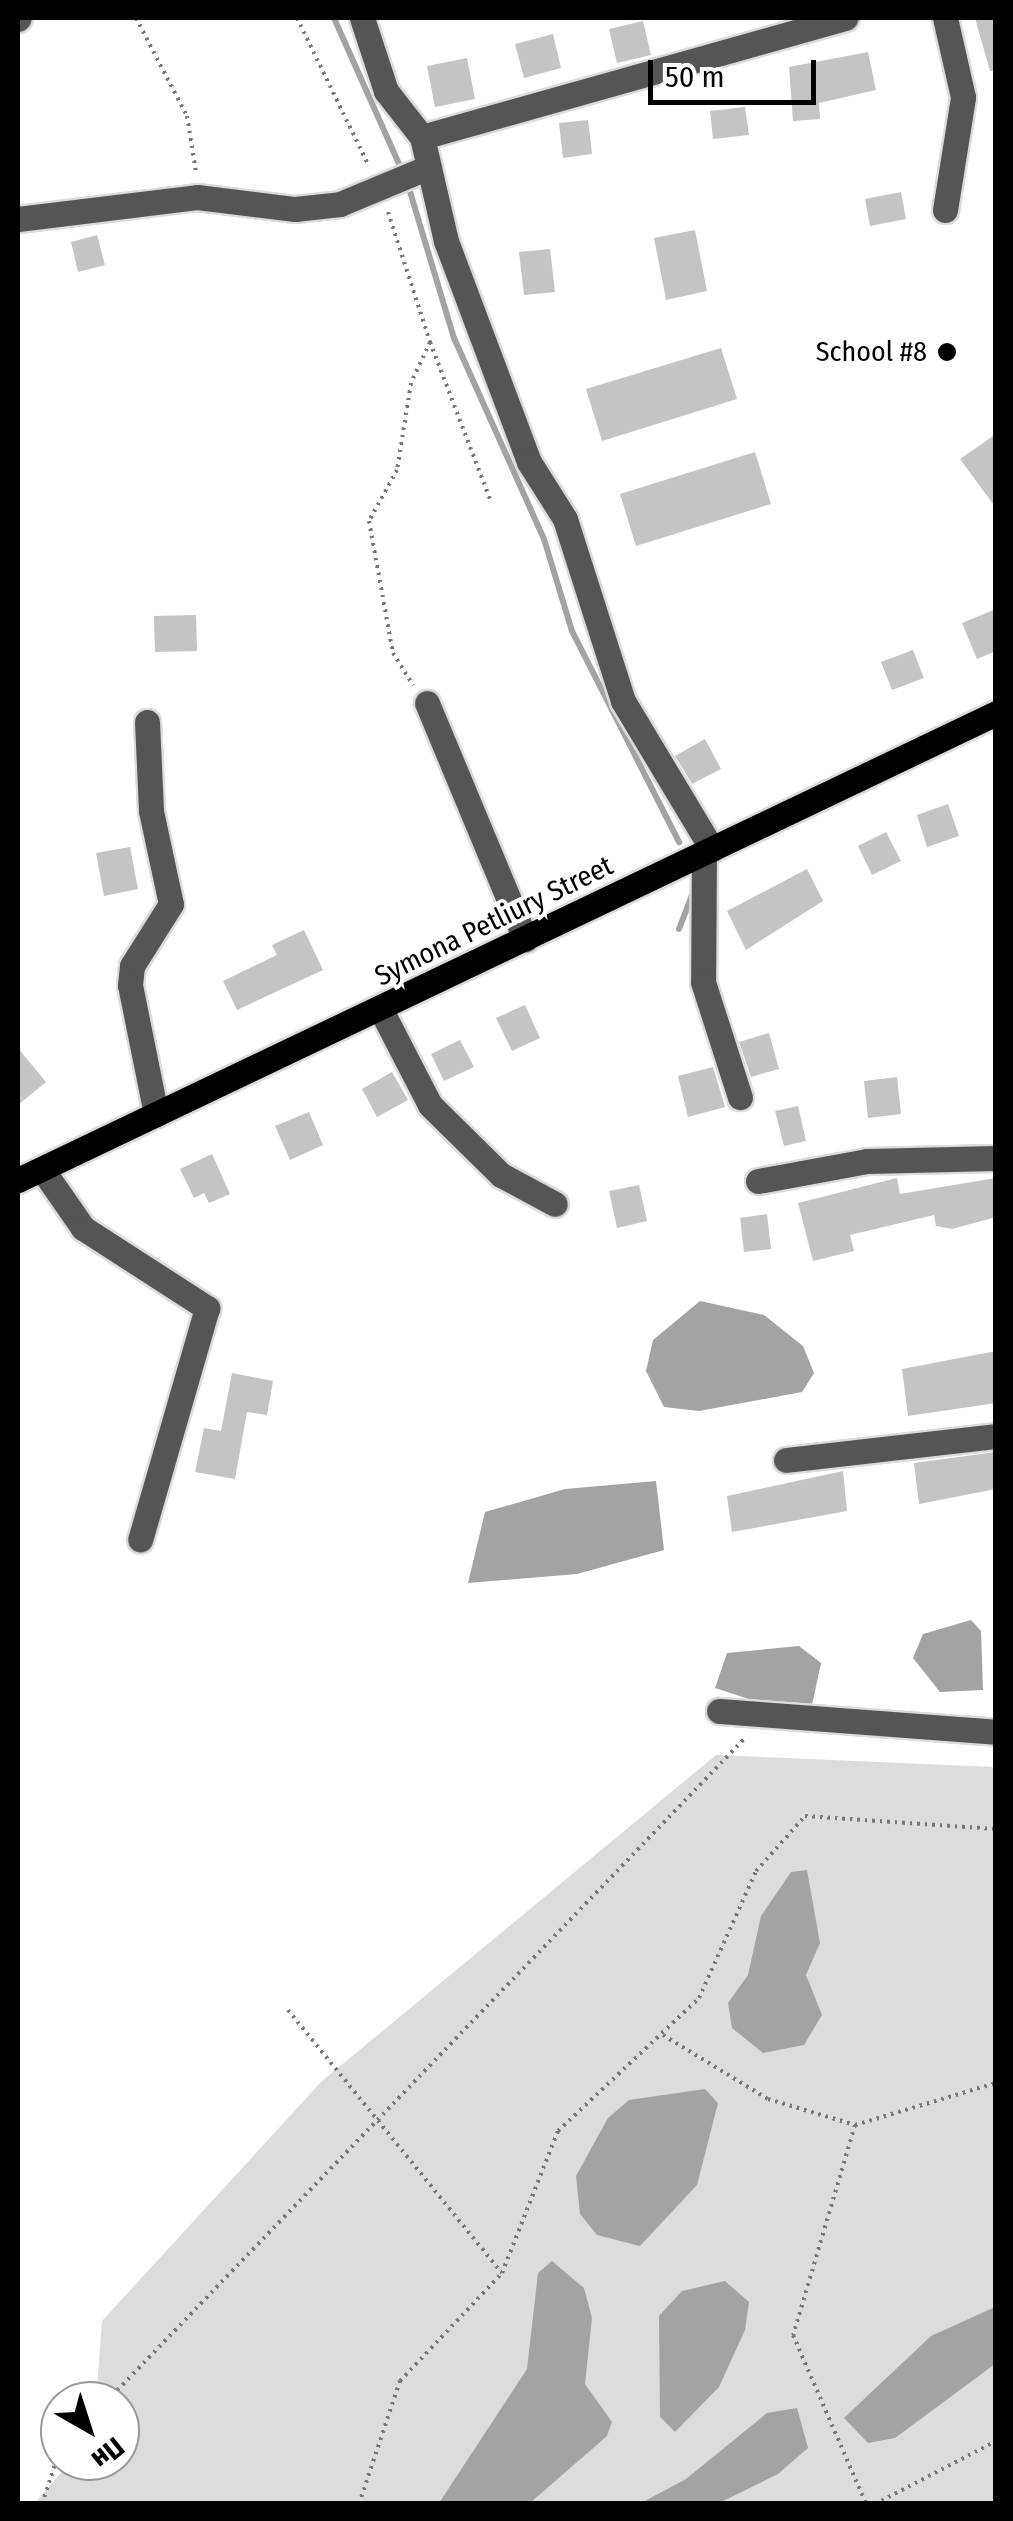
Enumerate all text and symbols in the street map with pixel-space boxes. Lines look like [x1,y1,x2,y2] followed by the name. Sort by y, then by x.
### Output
[653,40,820,102] scale bar
[665,59,725,95] text: 50 m
[816,335,927,369] place label: School #8
[936,341,958,363] marker: School #8
[369,849,619,993] street label: Symona Petliury Street
[40,2381,140,2481] north arrow
[85,2430,131,2476] text: Пн

